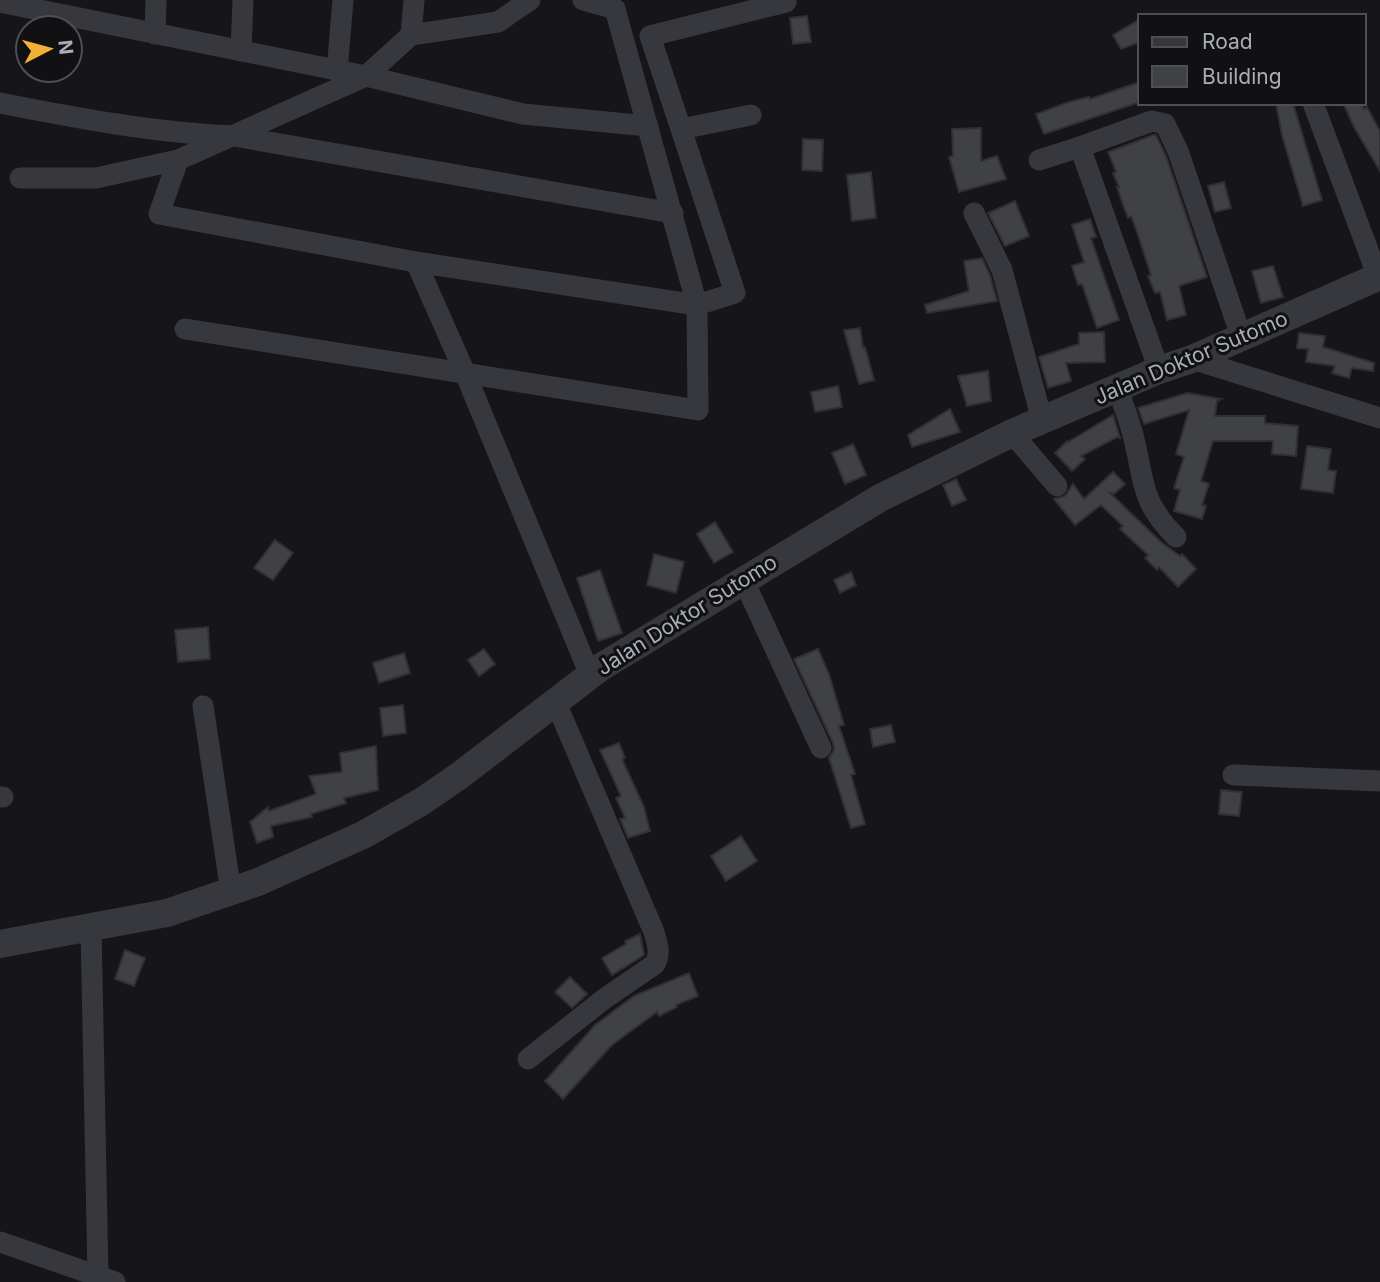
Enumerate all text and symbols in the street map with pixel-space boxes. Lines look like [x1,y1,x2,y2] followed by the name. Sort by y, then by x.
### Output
[14,14,84,84] north arrow
[1138,14,1366,105] legend
[1202,29,1253,54] text: Road
[53,39,78,56] text: N
[1202,64,1282,89] text: Building
[1090,306,1291,410] street label: Jalan Doktor Sutomo
[592,549,781,680] street label: Jalan Doktor Sutomo

